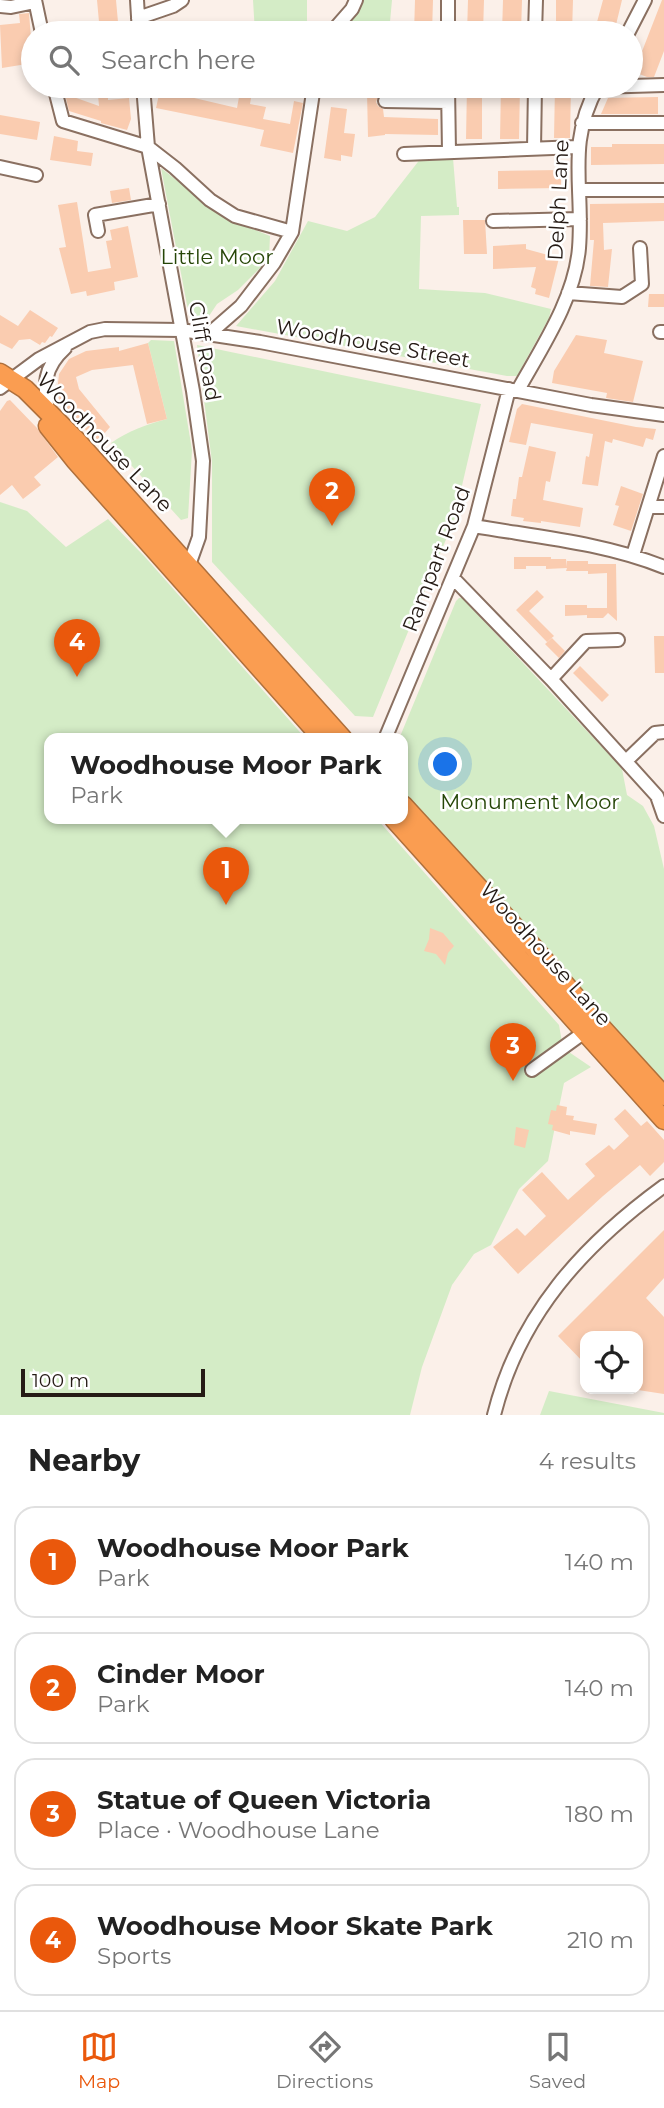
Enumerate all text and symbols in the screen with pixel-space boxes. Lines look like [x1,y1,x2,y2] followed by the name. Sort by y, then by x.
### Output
[21,21,643,98] search box
[45,41,83,79] icon: search
[101,44,256,76] text: Search here
[542,139,574,261] street label: Delph Lane
[160,244,274,269] park label: Little Moor
[184,299,226,403] street label: Cliff Road
[274,314,472,372] street label: Woodhouse Street
[32,367,178,517] street label: Woodhouse Lane
[309,468,355,526] pin: 2
[397,483,475,635] street label: Rampart Road
[54,619,100,677] pin: 4
[44,733,408,824] popup
[428,747,462,781] your location
[70,749,382,781] text: Woodhouse Moor Park
[70,781,123,809] text: Park
[440,789,620,814] park label: Monument Moor
[203,847,249,905] pin: 1
[475,877,617,1031] street label: Woodhouse Lane
[490,1023,536,1081] pin: 3
[580,1331,643,1394] map controls
[580,1331,643,1394] button: locate
[21,1366,205,1398] scale bar
[32,1369,89,1392] text: 100 m
[28,1442,140,1479] text: Nearby
[539,1447,636,1475] text: 4 results
[97,1532,409,1564] text: Woodhouse Moor Park
[48,1548,58,1576] text: 1
[565,1548,634,1576] text: 140 m
[97,1564,150,1592] text: Park
[97,1658,265,1690] text: Cinder Moor
[46,1674,60,1702] text: 2
[565,1674,634,1702] text: 140 m
[97,1690,150,1718] text: Park
[97,1784,431,1816] text: Statue of Queen Victoria
[46,1800,60,1828] text: 3
[565,1800,634,1828] text: 180 m
[97,1816,380,1844] text: Place · Woodhouse Lane
[97,1910,493,1942] text: Woodhouse Moor Skate Park
[45,1926,61,1954] text: 4
[567,1926,634,1954] text: 210 m
[97,1942,171,1970] text: Sports
[78,2028,120,2093] tab: Map
[276,2028,373,2093] tab: Directions
[529,2028,586,2093] tab: Saved

